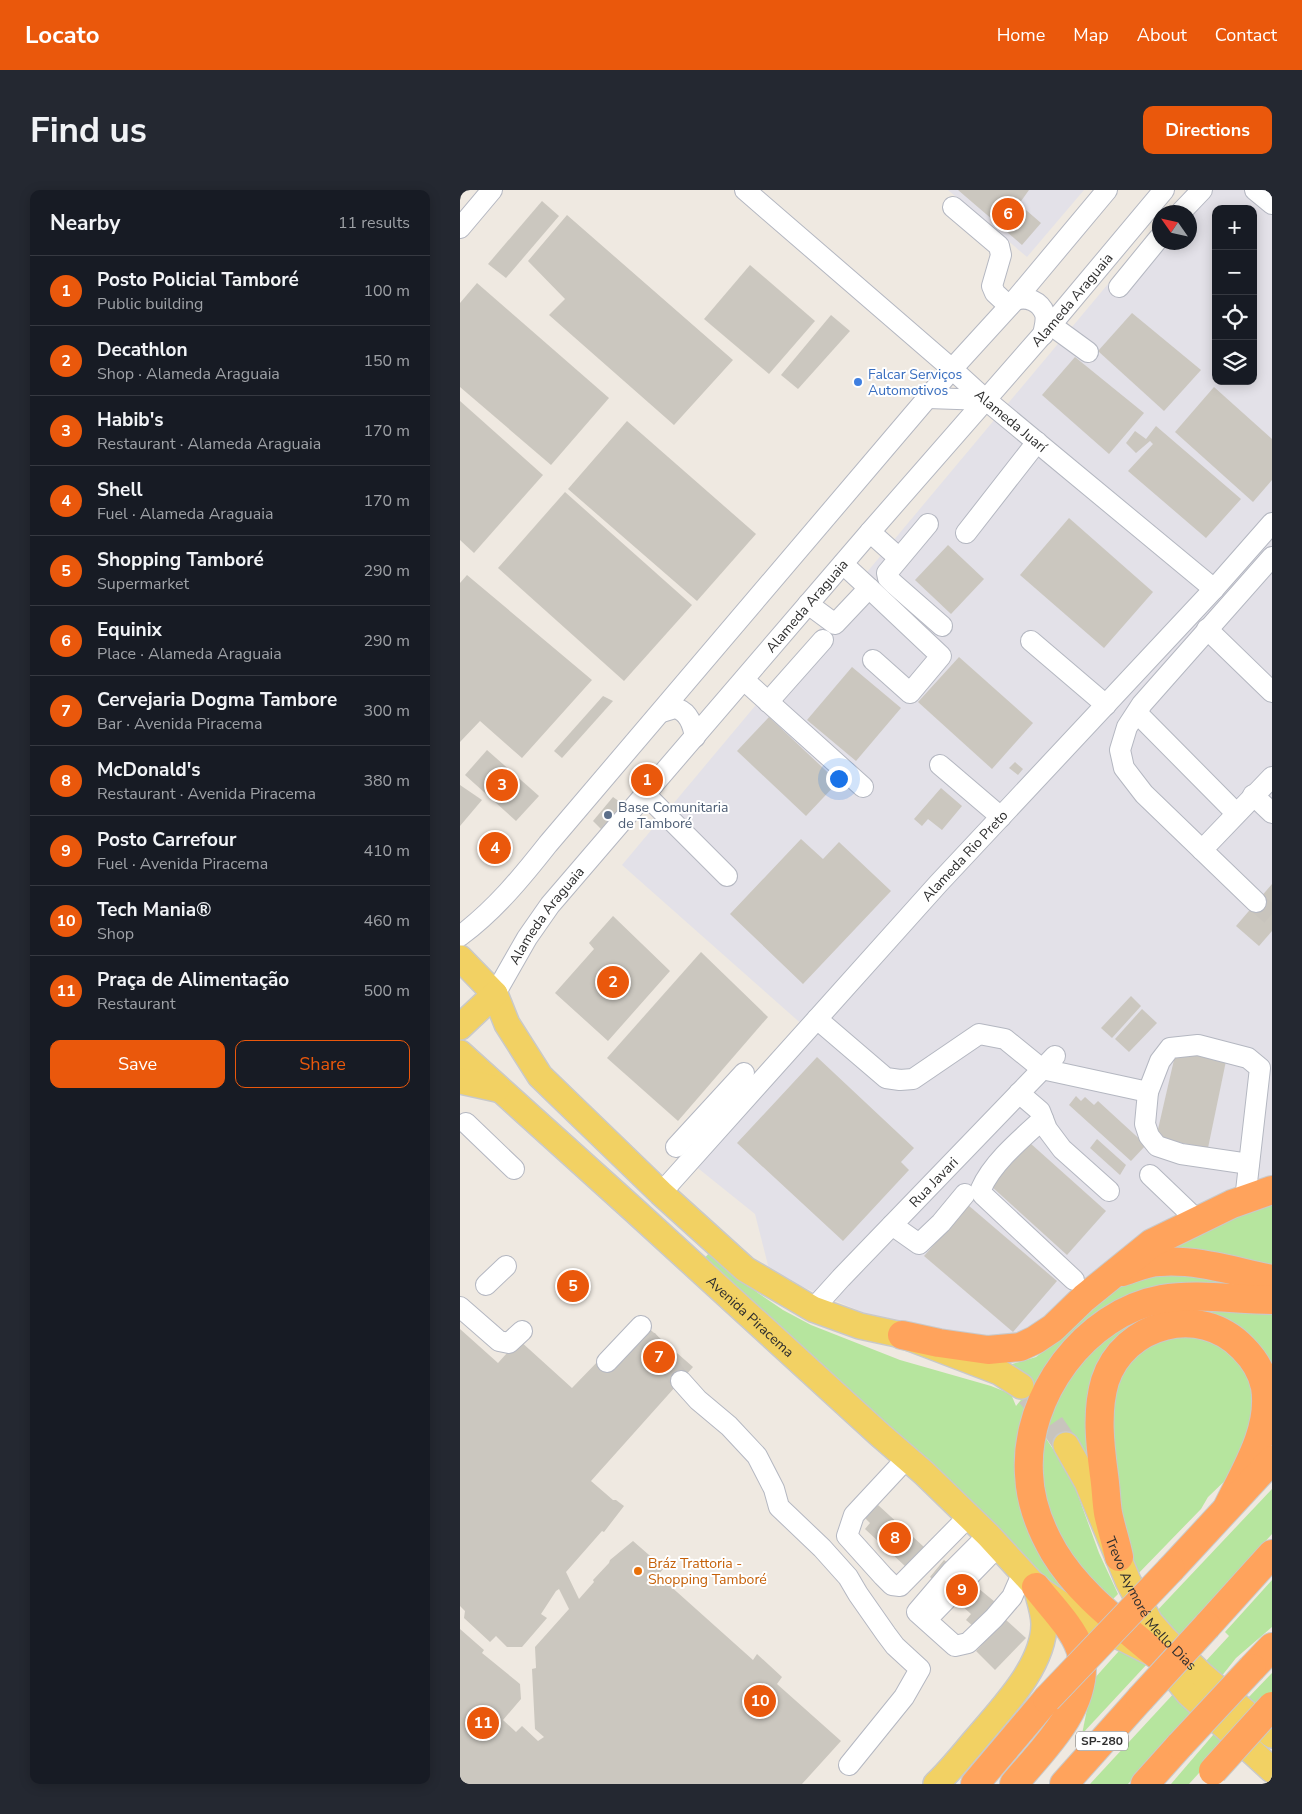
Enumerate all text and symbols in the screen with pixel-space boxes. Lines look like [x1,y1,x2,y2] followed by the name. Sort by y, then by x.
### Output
[25,19,100,51] text: Locato
[997,23,1045,47] text: Home
[1073,23,1109,47] text: Map
[1137,23,1187,47] text: About
[1215,23,1277,47] text: Contact
[1143,106,1272,154] button: Directions
[30,107,147,154] text: Find us
[992,195,1024,233] pin: 6
[1152,205,1197,250] north arrow
[1212,205,1257,385] map controls
[1212,205,1257,250] button: +
[50,209,120,237] text: Nearby
[338,212,410,234] text: 11 results
[1027,249,1117,351] street label: Alameda Araguaia
[1212,250,1257,295] button: −
[97,267,299,293] text: Posto Policial Tamboré
[61,280,71,302] text: 1
[363,280,410,302] text: 100 m
[97,293,203,315] text: Public building
[1212,295,1257,340] button: locate
[97,337,188,363] text: Decathlon
[1212,340,1257,385] button: layers
[61,350,71,372] text: 2
[363,350,410,372] text: 150 m
[97,363,280,385] text: Shop · Alameda Araguaia
[868,365,962,400] place label: Falcar Serviços Automotivos
[852,376,864,388] marker: Falcar Serviços Automotivos
[970,385,1051,457] street label: Alameda Juarí
[97,407,164,433] text: Habib's
[61,420,71,442] text: 3
[363,420,410,442] text: 170 m
[97,433,321,455] text: Restaurant · Alameda Araguaia
[97,477,143,503] text: Shell
[61,490,71,512] text: 4
[363,490,410,512] text: 170 m
[97,503,274,525] text: Fuel · Alameda Araguaia
[97,547,264,573] text: Shopping Tamboré
[762,555,852,657] street label: Alameda Araguaia
[61,560,71,582] text: 5
[363,560,410,582] text: 290 m
[97,573,189,595] text: Supermarket
[97,617,162,643] text: Equinix
[61,630,71,652] text: 6
[363,630,410,652] text: 290 m
[97,643,282,665] text: Place · Alameda Araguaia
[97,687,337,713] text: Cervejaria Dogma Tambore
[61,700,71,722] text: 7
[363,700,410,722] text: 300 m
[97,713,262,735] text: Bar · Avenida Piracema
[97,757,201,783] text: McDonald's
[631,761,663,799] pin: 1
[486,766,518,804] pin: 3
[826,766,852,792] your location
[61,770,71,792] text: 8
[363,770,410,792] text: 380 m
[97,783,316,805] text: Restaurant · Avenida Piracema
[618,798,728,833] place label: Base Comunitaria de Tamboré
[918,806,1012,906] street label: Alameda Rio Preto
[602,809,614,821] marker: Base Comunitaria de Tamboré
[97,827,236,853] text: Posto Carrefour
[479,829,511,867] pin: 4
[61,840,71,862] text: 9
[363,840,410,862] text: 410 m
[97,853,268,875] text: Fuel · Avenida Piracema
[505,863,589,968] street label: Alameda Araguaia
[97,897,212,923] text: Tech Mania®
[56,910,76,932] text: 10
[363,910,410,932] text: 460 m
[97,923,134,945] text: Shop
[597,963,629,1001] pin: 2
[97,967,289,993] text: Praça de Alimentação
[56,980,76,1002] text: 11
[363,980,410,1002] text: 500 m
[97,993,176,1015] text: Restaurant
[50,1040,225,1088] button: Save
[235,1040,410,1088] button: Share
[905,1153,963,1212] street label: Rua Javari
[557,1267,589,1305] pin: 5
[702,1272,798,1362] street label: Avenida Piracema
[643,1338,675,1376] pin: 7
[879,1519,911,1557] pin: 8
[1101,1534,1201,1675] street label: Trevo Aymoré Mello Dias
[648,1554,767,1589] place label: Bráz Trattoria - Shopping Tamboré
[632,1565,644,1577] marker: Bráz Trattoria - Shopping Tamboré
[946,1571,978,1609] pin: 9
[744,1682,776,1720] pin: 10
[467,1704,499,1742] pin: 11
[1076,1732,1128,1750] road number: SP-280

